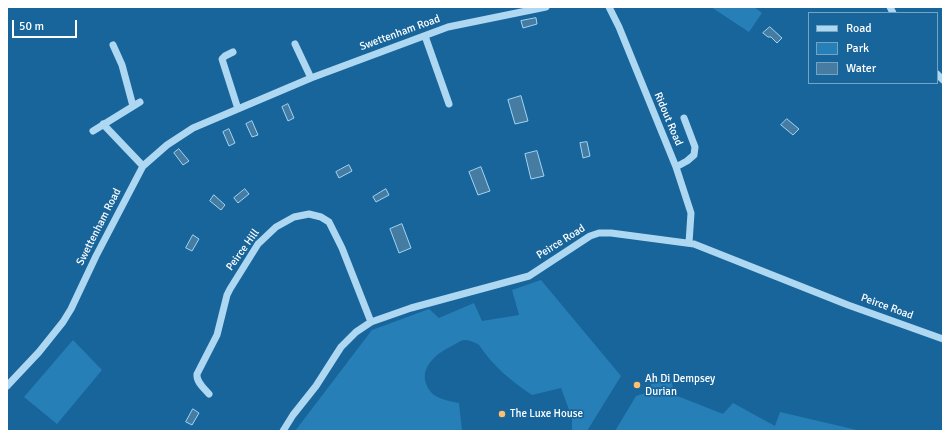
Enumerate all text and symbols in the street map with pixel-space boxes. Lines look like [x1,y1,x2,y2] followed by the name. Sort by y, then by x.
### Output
[14,12,79,38] scale bar
[358,12,442,54] street label: Swettenham Road
[808,12,938,84] legend
[19,19,44,34] text: 50 m
[846,21,872,36] text: Road
[846,41,869,56] text: Park
[846,61,876,76] text: Water
[651,90,685,148] street label: Ridout Road
[74,186,124,268] street label: Swettenham Road
[534,222,588,262] street label: Peirce Road
[224,227,262,273] street label: Peirce Hill
[859,291,915,323] street label: Peirce Road
[645,372,715,398] place label: Ah Di Dempsey Durian
[632,380,642,390] marker: Ah Di Dempsey Durian
[510,407,583,421] place label: The Luxe House
[497,409,507,419] marker: The Luxe House

